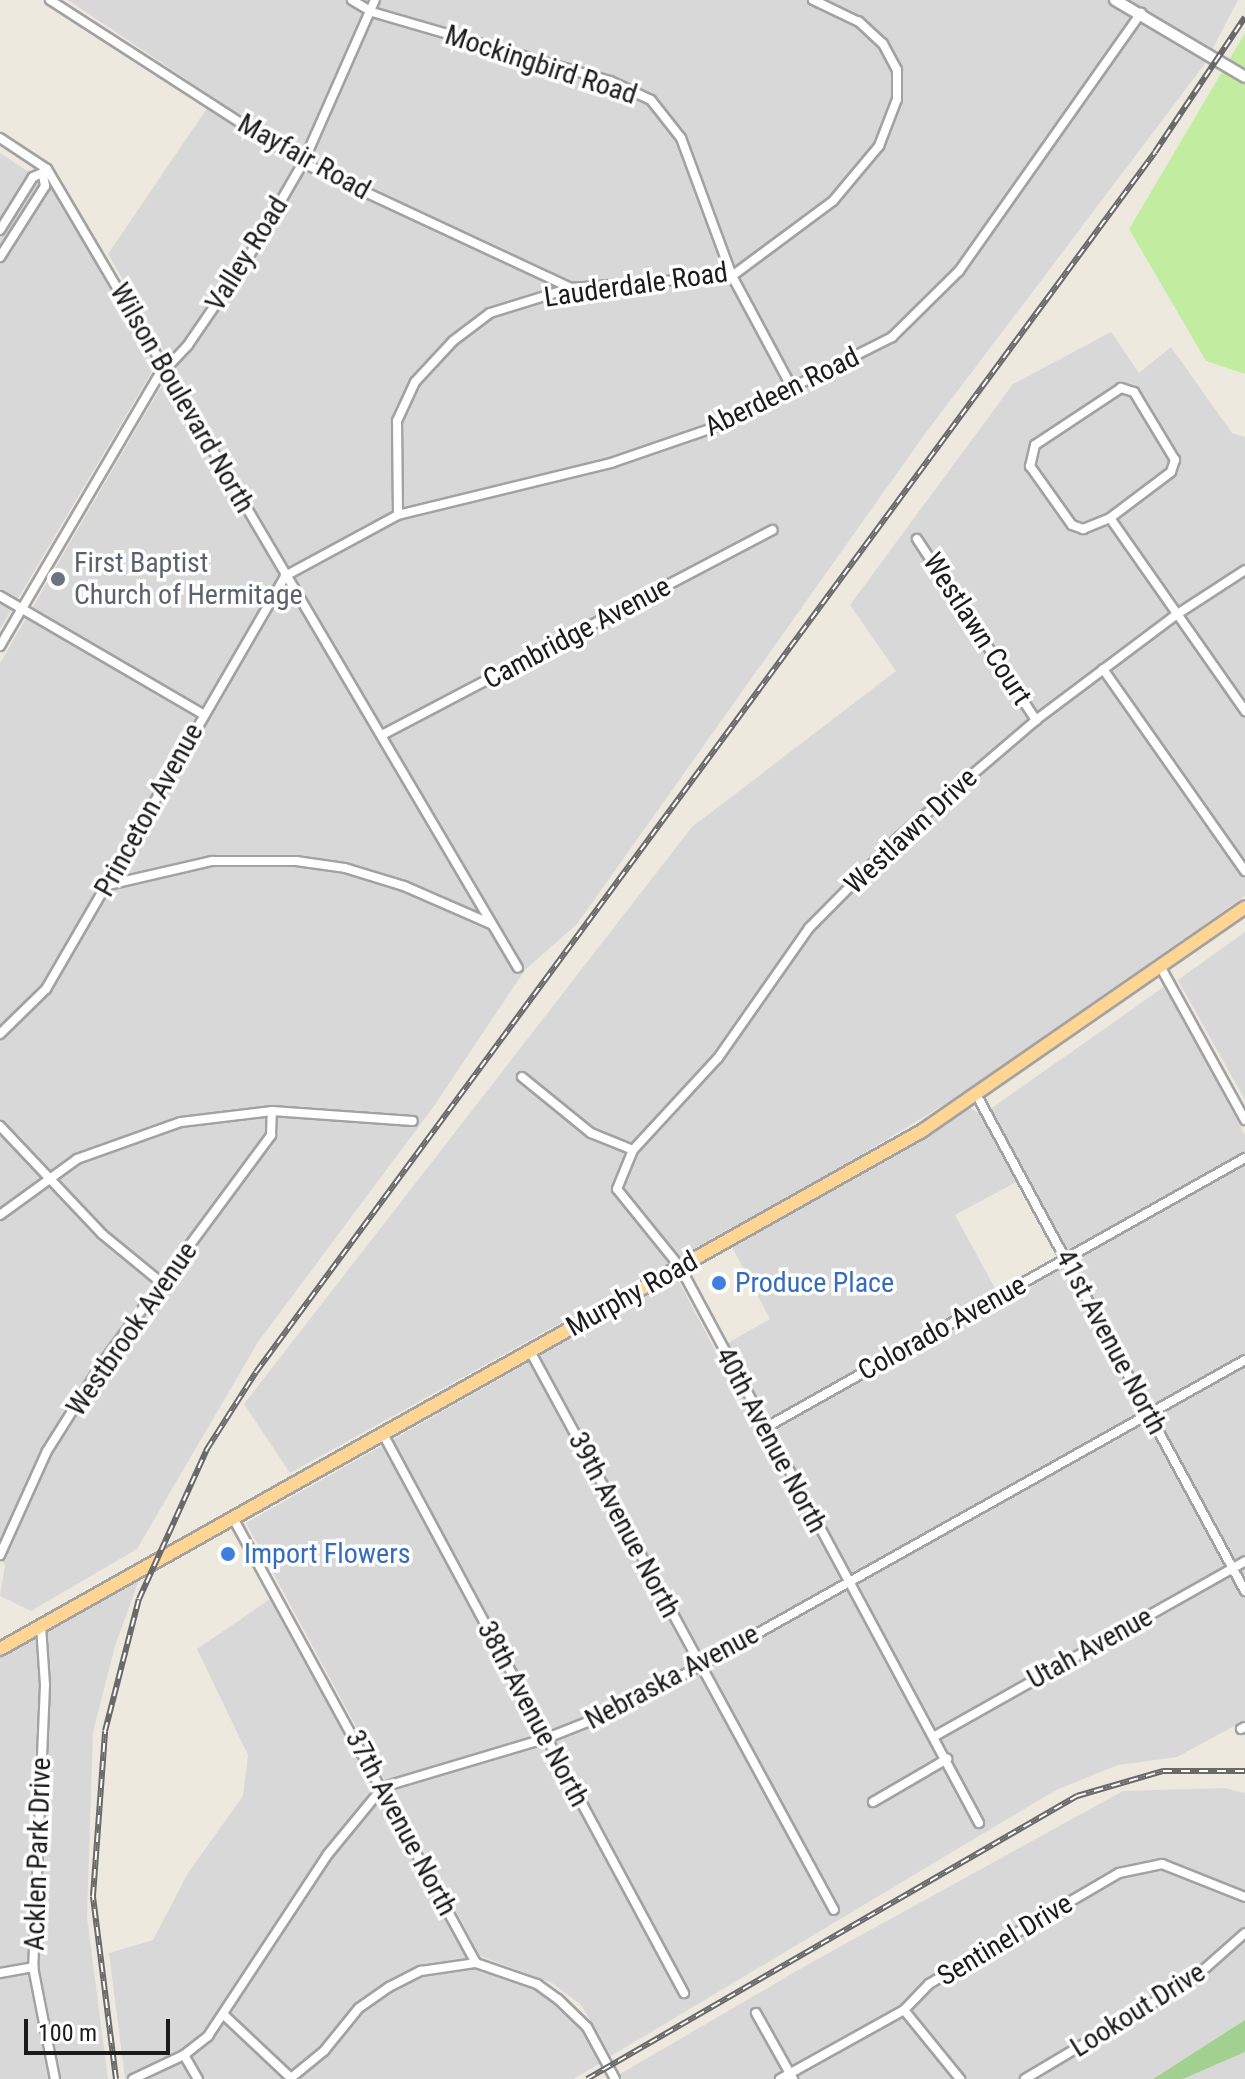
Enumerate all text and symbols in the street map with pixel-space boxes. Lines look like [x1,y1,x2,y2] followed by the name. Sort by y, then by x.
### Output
[441,18,641,112] street label: Mockingbird Road
[232,107,376,207] street label: Mayfair Road
[199,191,295,317] street label: Valley Road
[542,255,730,315] street label: Lauderdale Road
[103,277,261,519] street label: Wilson Boulevard North
[699,340,865,444] street label: Aberdeen Road
[74,546,303,612] place label: First Baptist Church of Hermitage
[916,547,1038,711] street label: Westlawn Court
[49,570,67,588] marker: First Baptist Church of Hermitage
[478,570,676,696] street label: Cambridge Avenue
[88,718,210,902] street label: Princeton Avenue
[838,761,984,901] street label: Westlawn Drive
[59,1235,205,1423] street label: Westbrook Avenue
[561,1244,703,1344] street label: Murphy Road
[1048,1244,1174,1440] street label: 41st Avenue North
[735,1266,894,1300] place label: Produce Place
[852,1268,1032,1388] street label: Colorado Avenue
[710,1274,728,1292] marker: Produce Place
[708,1341,834,1539] street label: 40th Avenue North
[561,1426,687,1624] street label: 39th Avenue North
[244,1537,410,1571] place label: Import Flowers
[219,1545,237,1563] marker: Import Flowers
[1022,1600,1158,1696] street label: Utah Avenue
[470,1615,596,1813] street label: 38th Avenue North
[580,1617,764,1737] street label: Nebraska Avenue
[338,1724,464,1922] street label: 37th Avenue North
[18,1757,58,1951] street label: Acklen Park Drive
[931,1887,1079,1993] street label: Sentinel Drive
[1065,1955,1211,2065] street label: Lookout Drive
[28,2003,174,2053] scale bar
[38,2019,97,2047] text: 100 m

